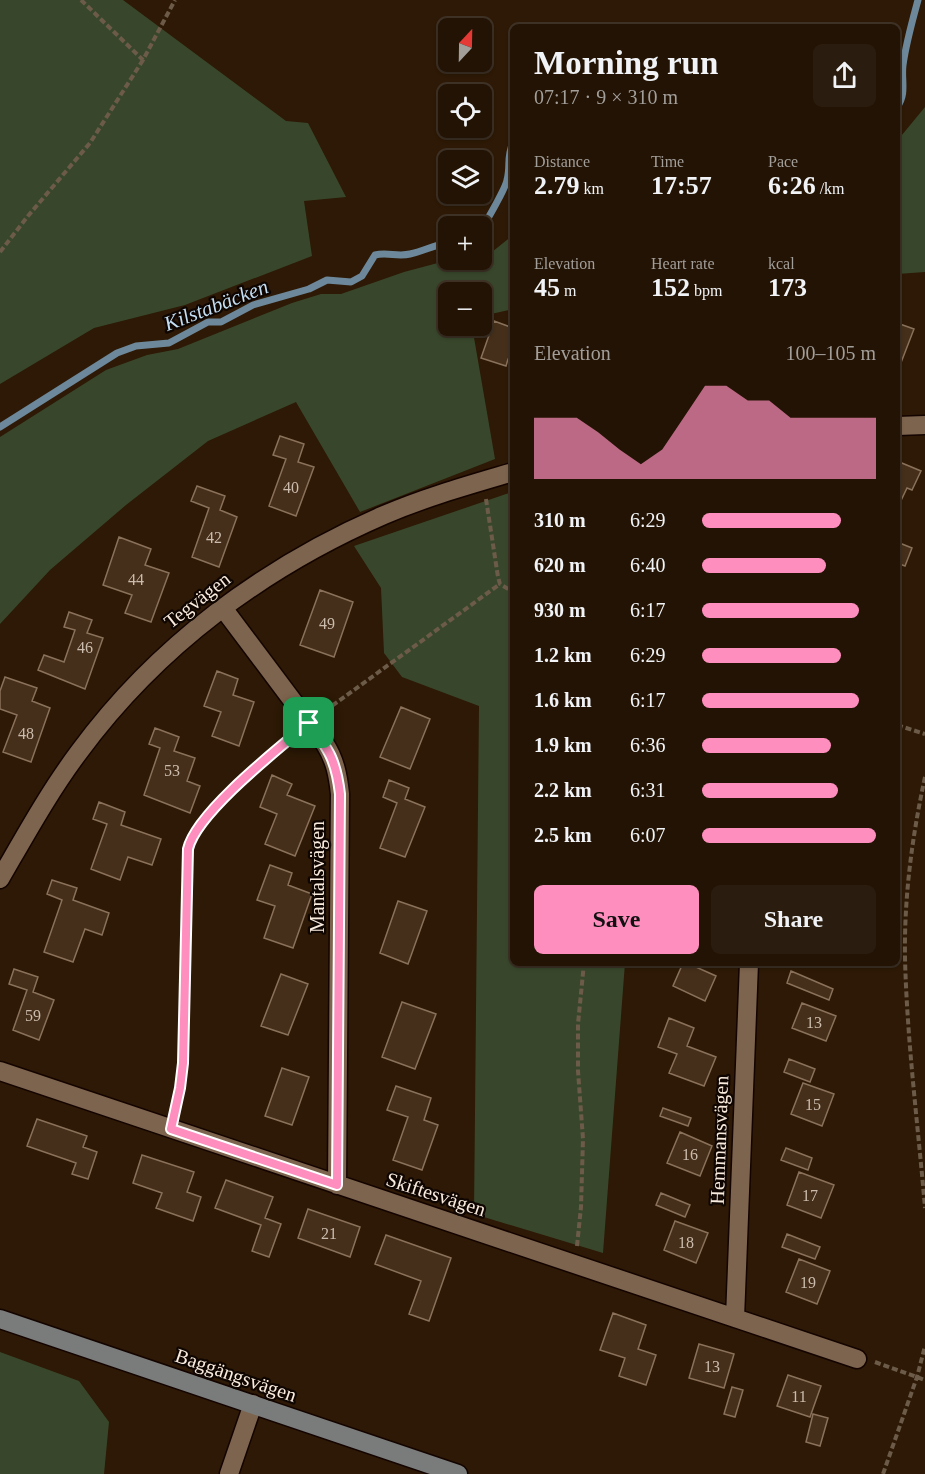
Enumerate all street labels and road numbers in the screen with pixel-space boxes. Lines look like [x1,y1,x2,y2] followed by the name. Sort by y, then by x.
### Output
[160,567,235,633] street label: Tegvägen
[306,821,329,933] street label: Mantalsvägen
[706,1075,733,1205] street label: Hemmansvägen
[383,1168,489,1221] street label: Skiftesvägen
[172,1344,299,1407] street label: Baggängsvägen

